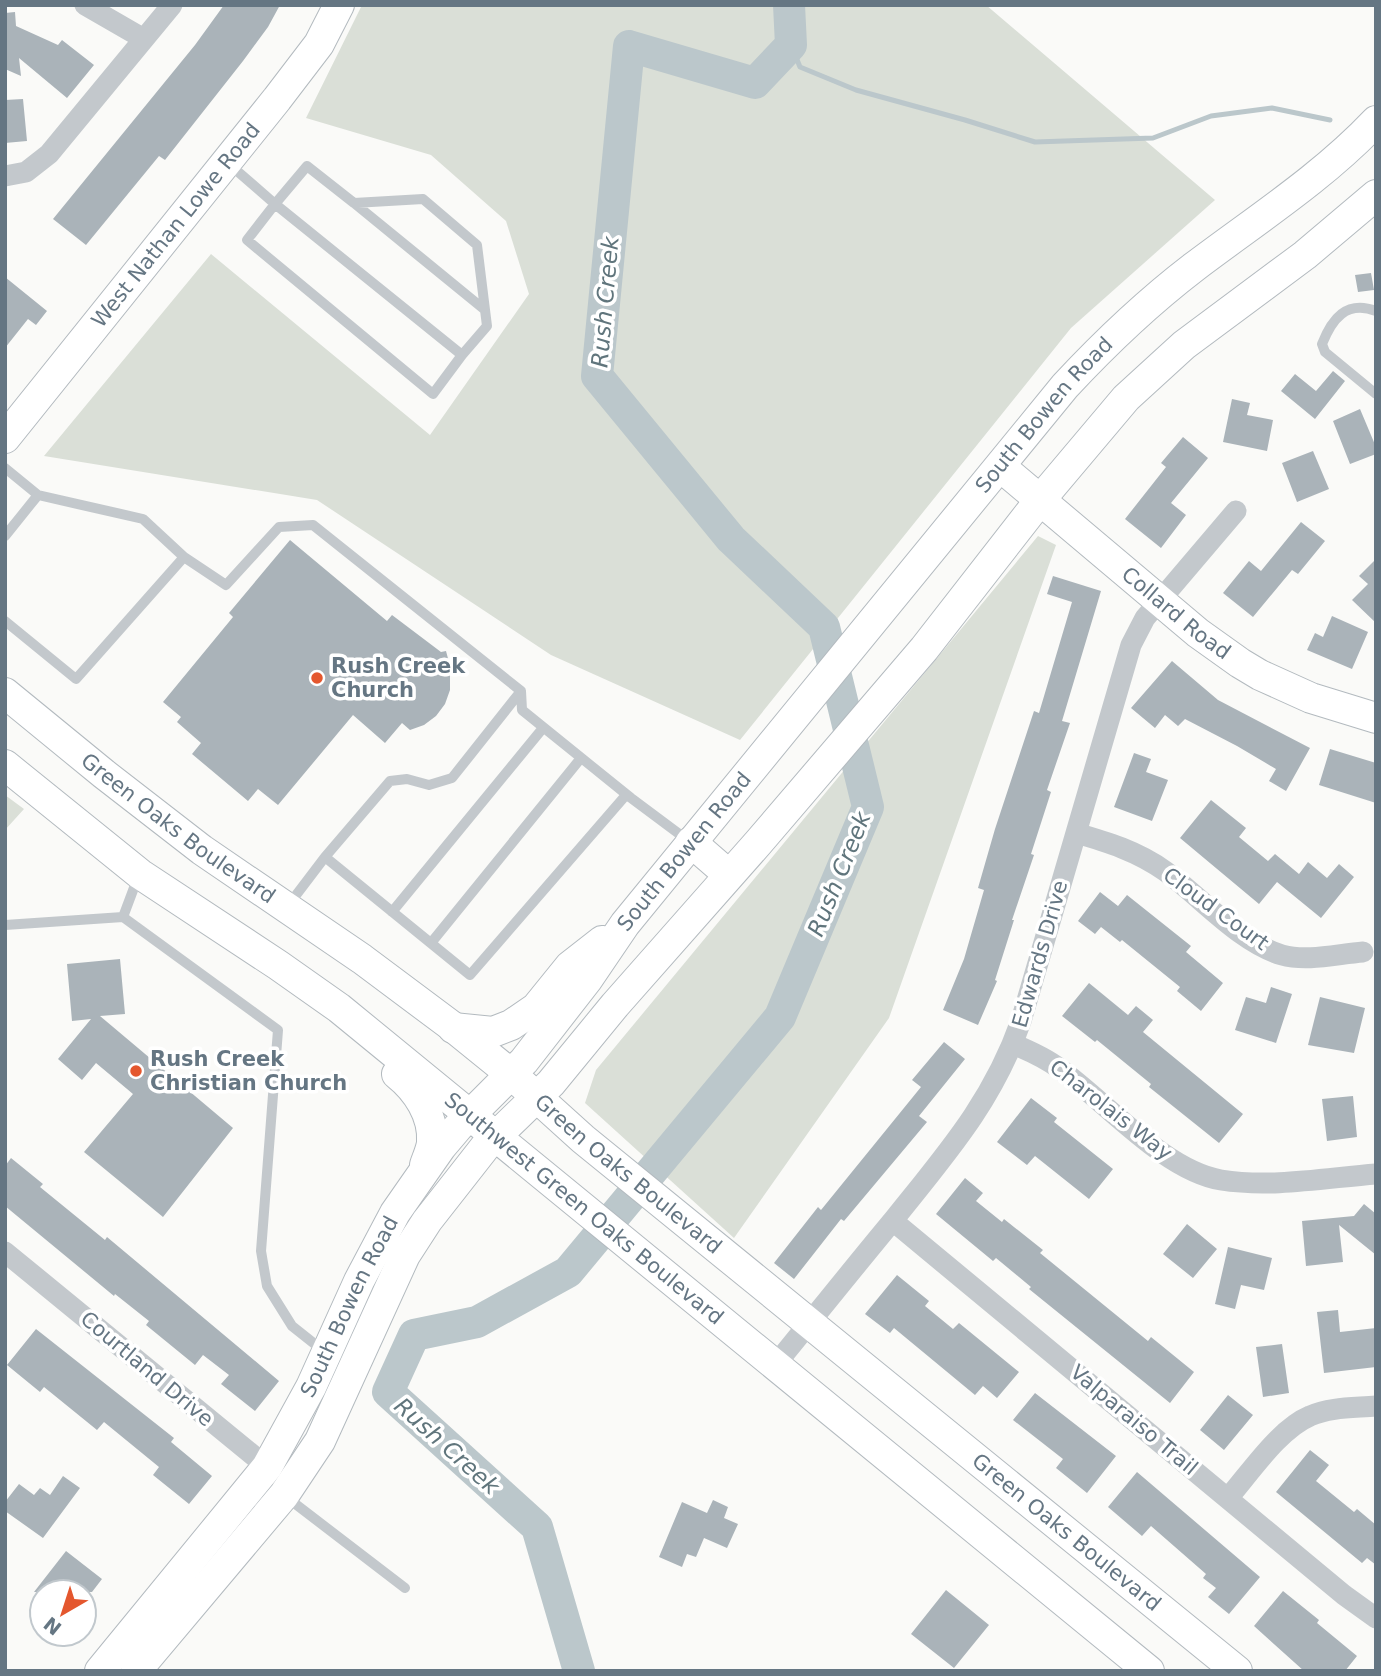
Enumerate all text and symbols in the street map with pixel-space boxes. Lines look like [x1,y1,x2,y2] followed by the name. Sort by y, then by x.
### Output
[87,118,265,332] street label: West Nathan Lowe Road
[586,234,624,369] water label: Rush Creek
[971,332,1118,498] street label: South Bowen Road
[1117,562,1235,664] street label: Collard Road
[331,654,466,702] place label: Rush Creek Church
[309,670,325,686] marker: Rush Creek Church
[76,748,280,908] street label: Green Oaks Boulevard
[612,767,756,936] street label: South Bowen Road
[802,807,876,940] water label: Rush Creek
[1159,863,1273,955] street label: Cloud Court
[1008,878,1072,1030] street label: Edwards Drive
[150,1047,347,1095] place label: Rush Creek Christian Church
[1045,1055,1177,1165] street label: Charolais Way
[128,1063,144,1079] marker: Rush Creek Christian Church
[440,1087,728,1330] street label: Southwest Green Oaks Boulevard
[530,1089,726,1259] street label: Green Oaks Boulevard
[296,1212,403,1401] street label: South Bowen Road
[76,1307,218,1431] street label: Courtland Drive
[1066,1360,1202,1480] street label: Valparaiso Trail
[389,1392,506,1501] water label: Rush Creek
[967,1449,1165,1616] street label: Green Oaks Boulevard
[28,1578,98,1648] north arrow
[39,1613,65,1640] text: N

